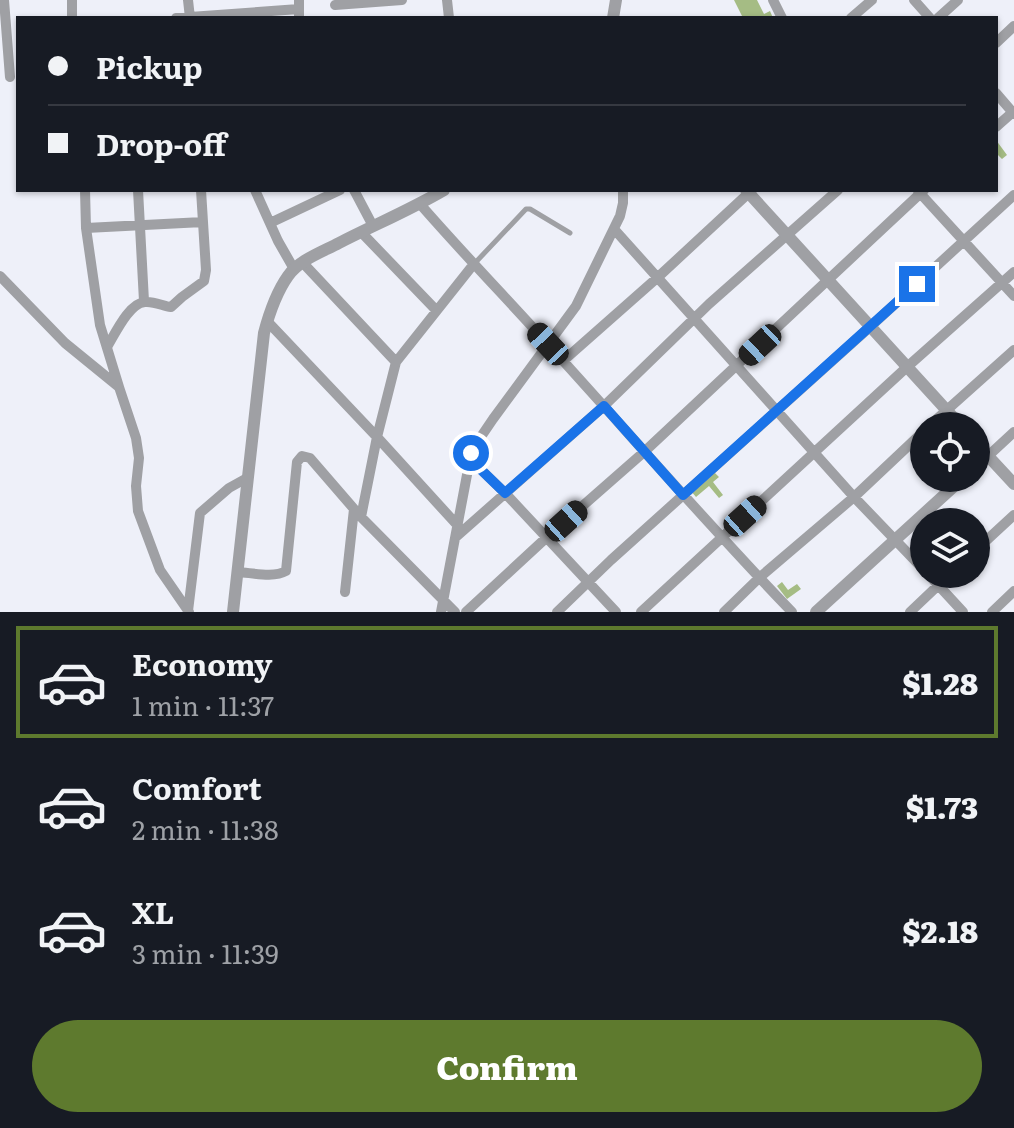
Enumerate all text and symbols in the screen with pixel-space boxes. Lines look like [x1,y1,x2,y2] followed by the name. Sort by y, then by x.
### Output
[96,44,203,88] text: Pickup
[96,121,226,165] text: Drop-off
[899,266,935,302] route end
[523,318,573,370] car
[734,320,786,370] car
[910,412,990,588] map controls
[910,412,990,492] button: locate
[453,435,489,471] route start
[719,491,771,541] car
[540,496,592,546] car
[910,508,990,588] button: layers
[132,641,272,685] text: Economy
[36,646,108,718] icon: car
[902,660,978,704] text: $1.28
[132,685,274,724] text: 1 min · 11:37
[132,765,262,809] text: Comfort
[36,770,108,842] icon: car
[906,784,978,828] text: $1.73
[132,809,279,848] text: 2 min · 11:38
[132,889,174,933] text: XL
[36,894,108,966] icon: car
[902,908,978,952] text: $2.18
[132,933,279,972] text: 3 min · 11:39
[32,1020,982,1112] button: Confirm

